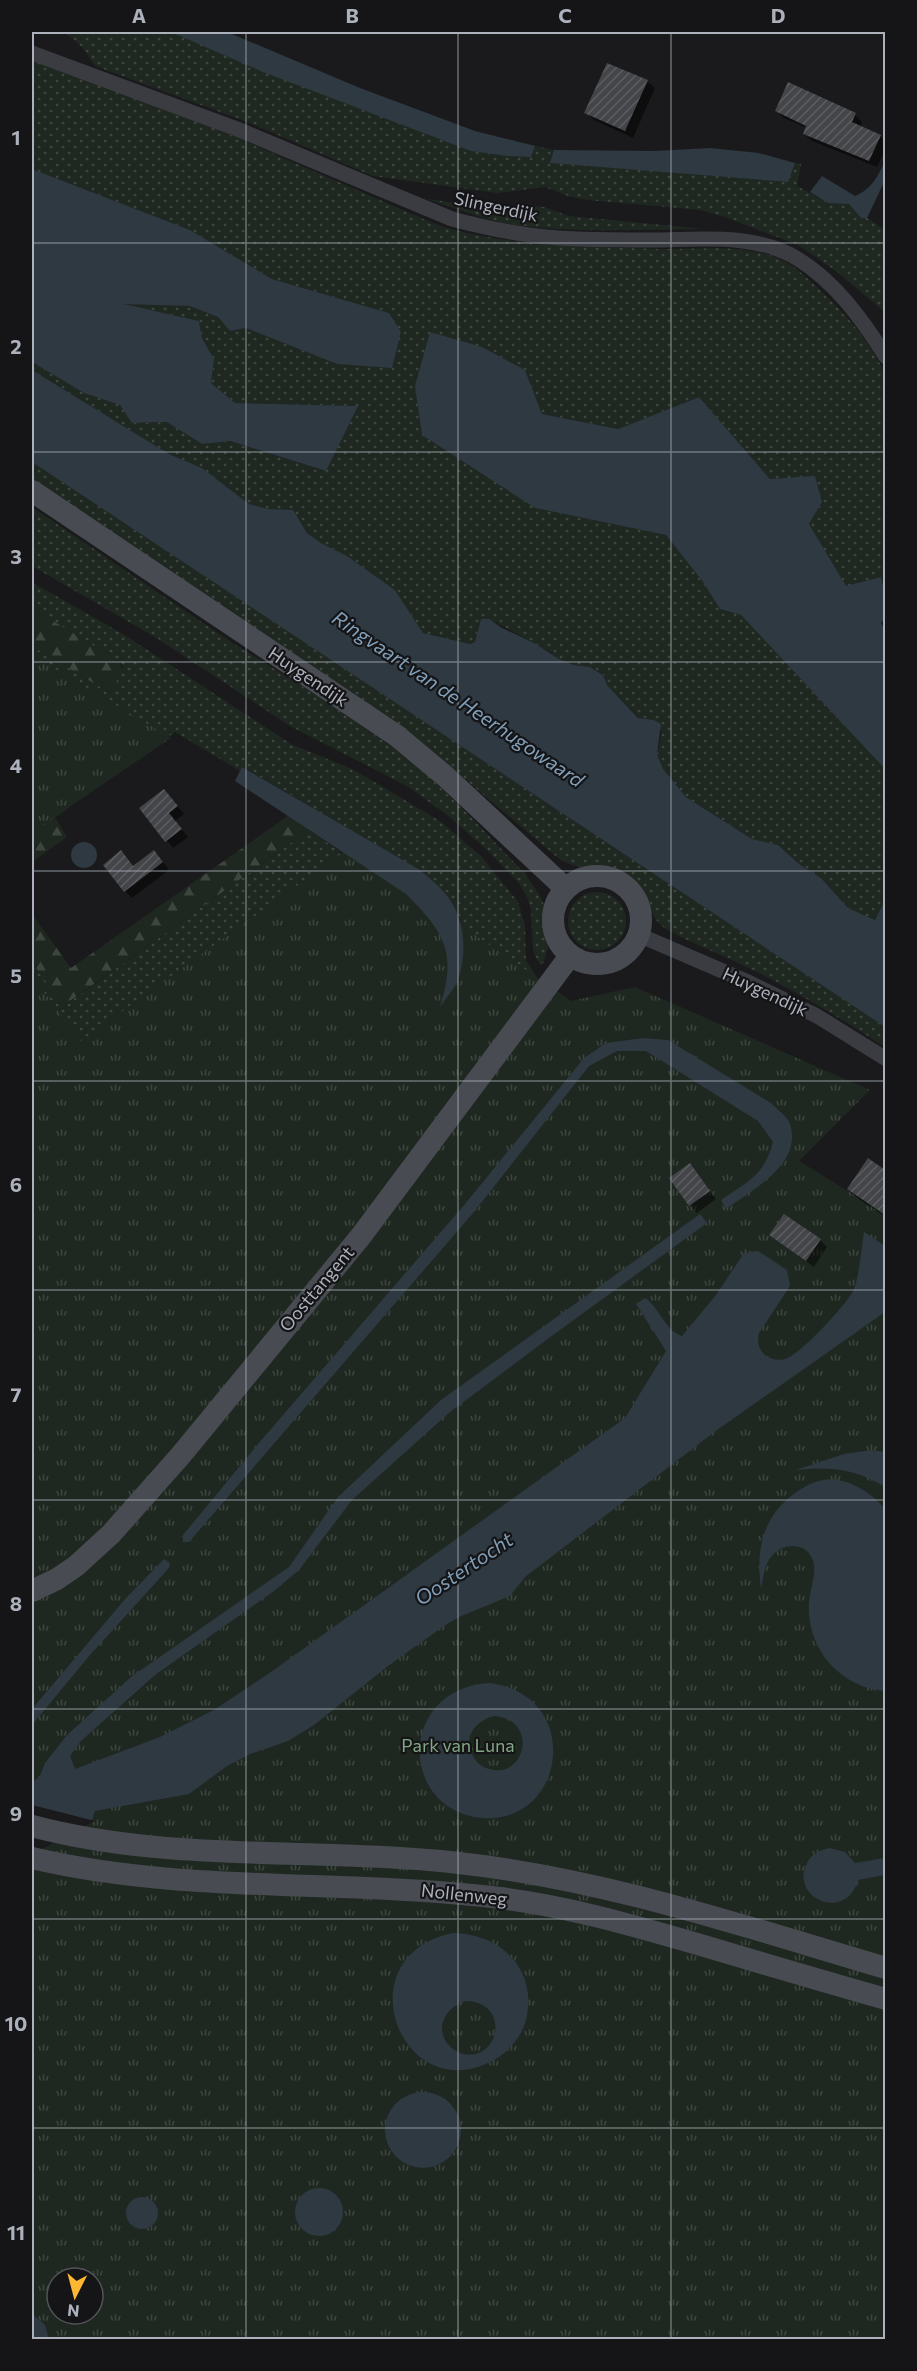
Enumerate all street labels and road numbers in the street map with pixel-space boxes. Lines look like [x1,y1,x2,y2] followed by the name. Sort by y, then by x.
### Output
[452,186,540,226] street label: Slingerdijk
[265,641,353,711] street label: Huygendijk
[719,962,812,1020] street label: Huygendijk
[274,1241,358,1336] street label: Oosttangent
[420,1879,508,1909] street label: Nollenweg

